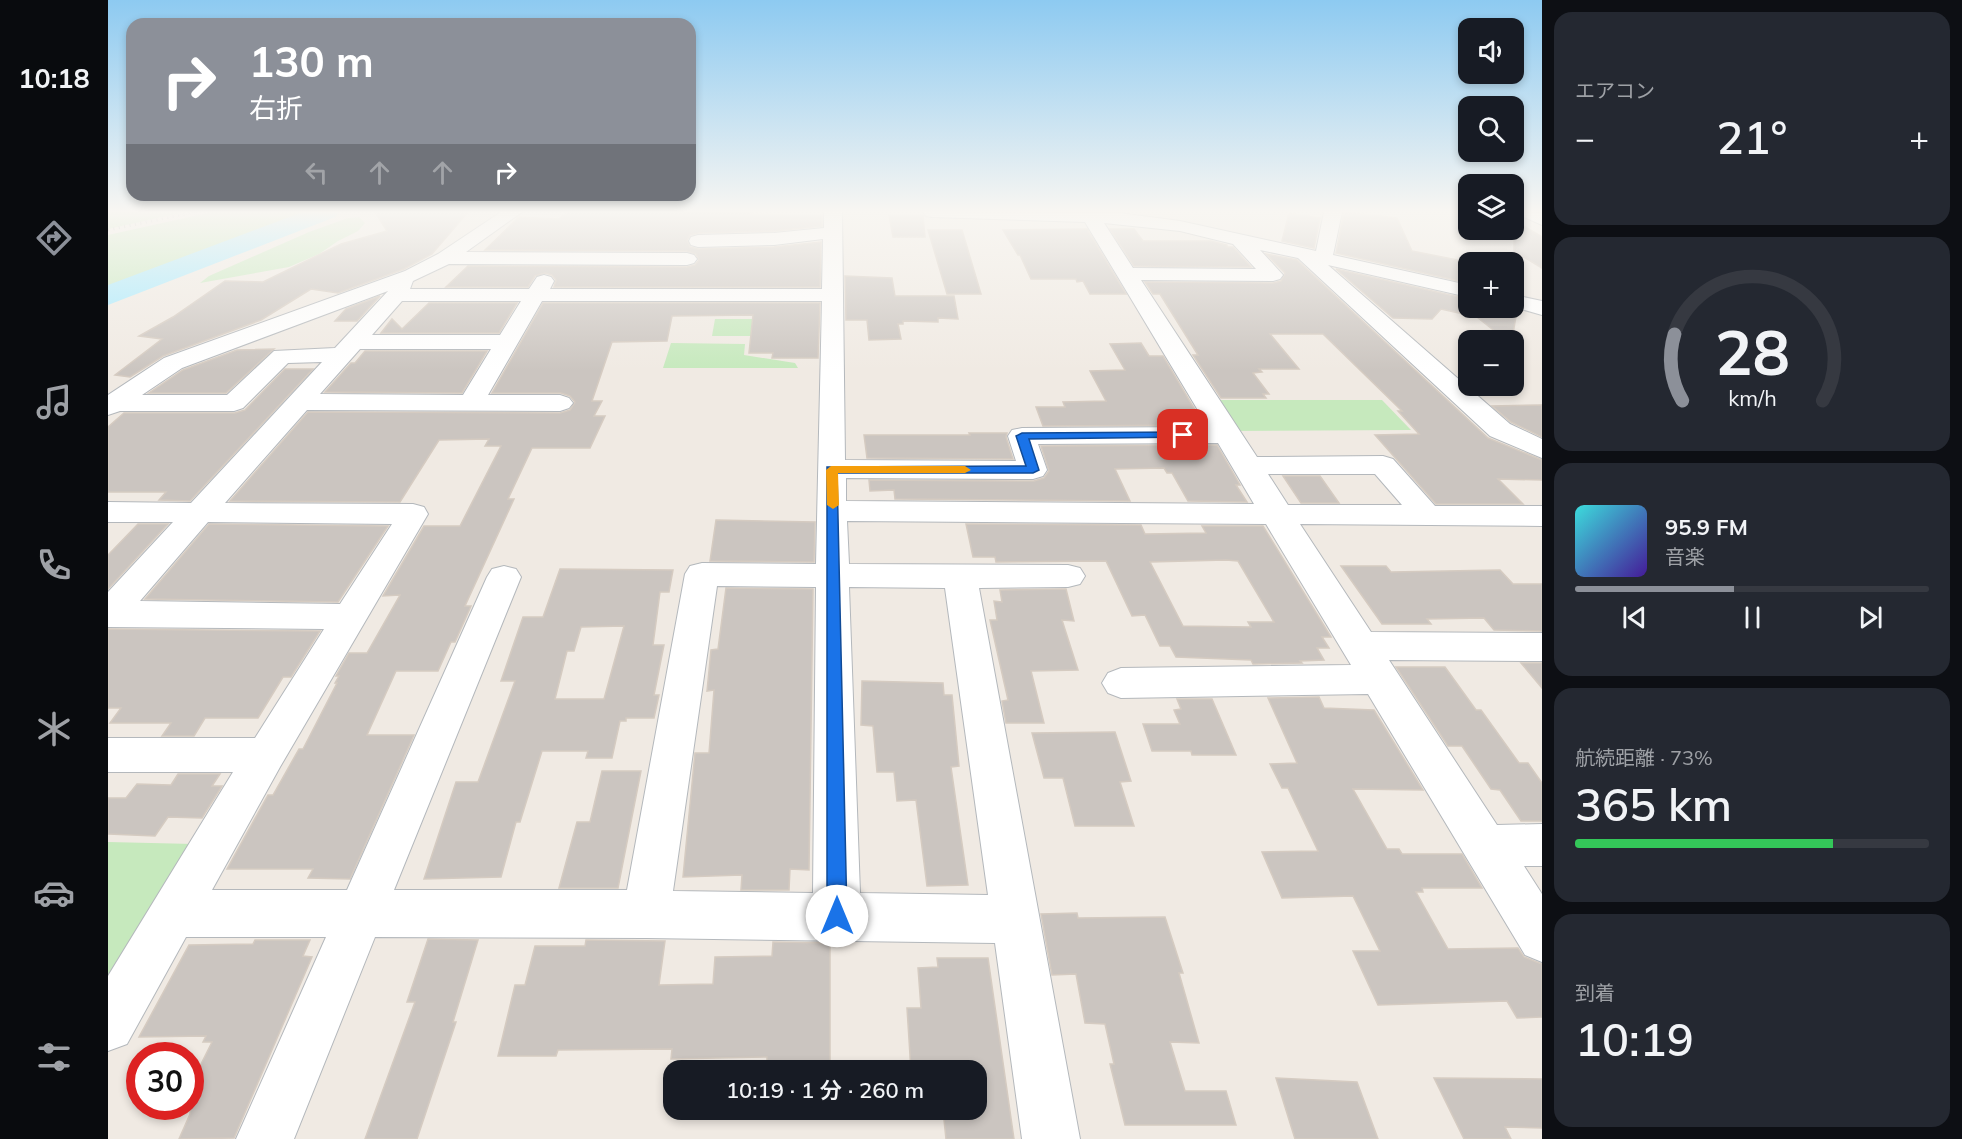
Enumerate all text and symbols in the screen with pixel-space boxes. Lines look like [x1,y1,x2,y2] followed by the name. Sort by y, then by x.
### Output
[1458,18,1524,396] map controls
[1458,18,1524,84] button: sound
[249,35,374,88] text: 130 m
[150,42,228,120] icon: right
[18,61,90,95] text: 10:18
[1575,78,1655,103] text: エアコン
[249,91,303,125] text: 右折
[1458,96,1524,162] button: search
[1717,109,1787,165] text: 21°
[1575,117,1595,158] text: −
[1909,117,1929,158] text: +
[300,156,333,189] icon: left
[363,156,396,189] icon: ahead
[426,156,459,189] icon: ahead
[489,156,522,189] icon: right
[1458,174,1524,240] button: layers
[33,217,75,259] icon: directions
[1458,252,1524,318] button: +
[1715,312,1789,391] text: 28
[1458,330,1524,396] button: −
[33,381,75,423] icon: music
[1728,385,1776,412] text: km/h
[1157,409,1208,460] pin
[1166,418,1199,451] icon: arrive
[1665,513,1748,541] text: 95.9 FM
[33,544,75,586] icon: phone
[1665,544,1705,569] text: 音楽
[1618,601,1651,634] icon: previous
[1736,601,1769,634] icon: pause
[1854,601,1887,634] icon: next
[33,708,75,750] icon: climate
[1575,745,1713,770] text: 航続距離 · 73%
[1575,776,1732,832] text: 365 km
[33,872,75,914] icon: car
[805,884,869,948] position arrow
[1575,980,1615,1005] text: 到着
[1575,1011,1694,1067] text: 10:19
[33,1036,75,1078] icon: filters
[126,1042,204,1120] speed limit sign: 30
[726,1076,924,1104] text: 10:19 · 1 分 · 260 m

